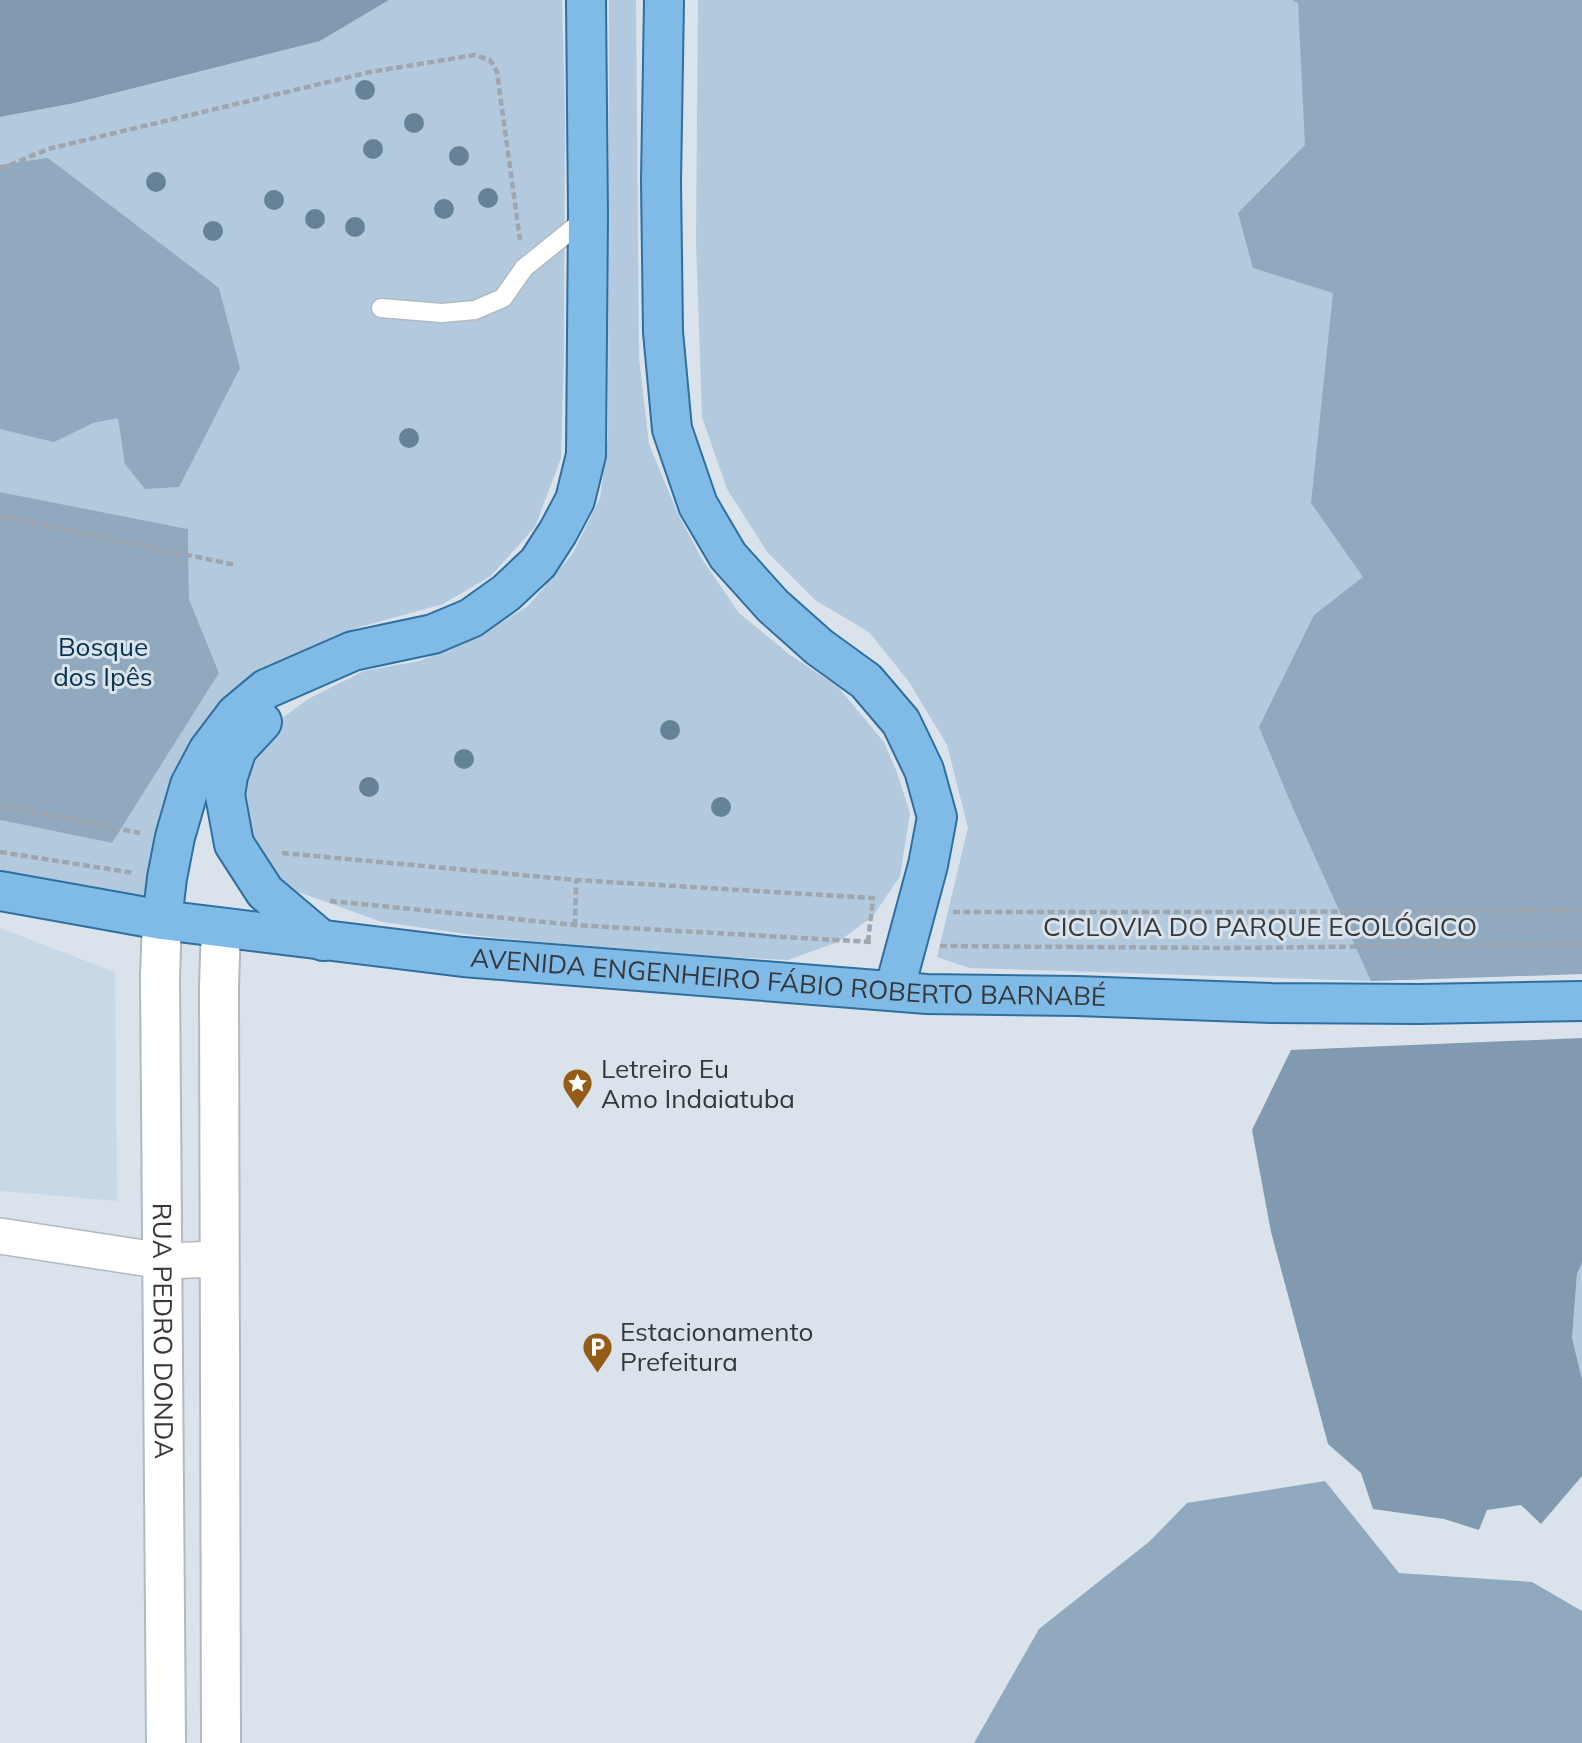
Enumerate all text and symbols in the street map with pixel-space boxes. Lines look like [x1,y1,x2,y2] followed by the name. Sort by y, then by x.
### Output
[53,630,153,693] park label: Bosque dos Ipês
[1043,910,1477,943] street label: CICLOVIA DO PARQUE ECOLÓGICO
[469,941,1107,1013] street label: AVENIDA ENGENHEIRO FÁBIO ROBERTO BARNABÉ
[601,1052,795,1115] place label: Letreiro Eu Amo Indaiatuba
[561,1067,595,1111] place icon: Letreiro Eu Amo Indaiatuba
[146,1203,181,1459] street label: RUA PEDRO DONDA
[620,1315,813,1378] place label: Estacionamento Prefeitura
[580,1330,614,1374] parking icon: Estacionamento Prefeitura

